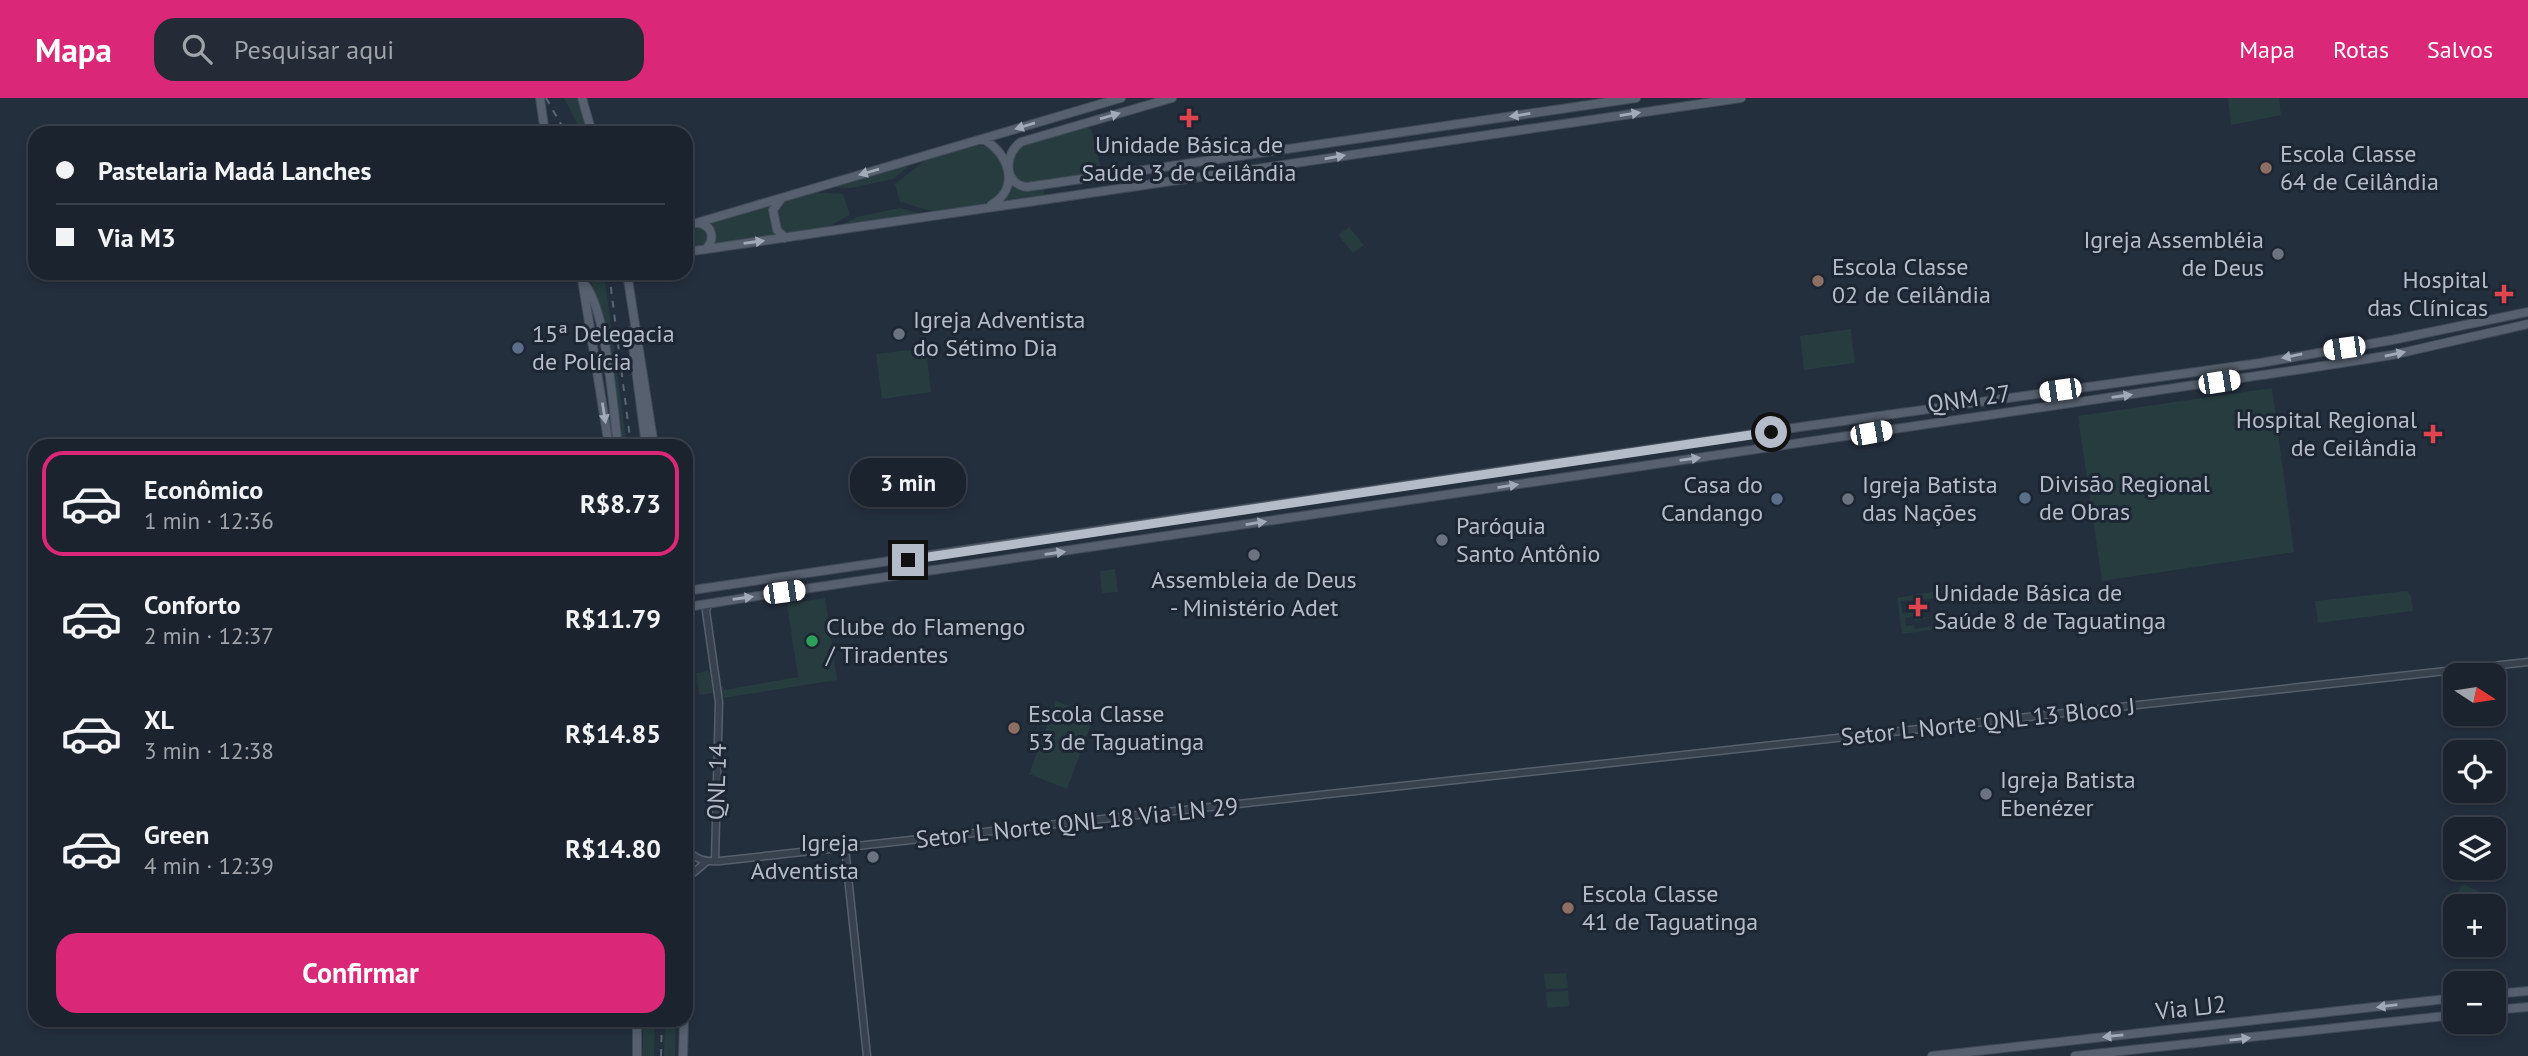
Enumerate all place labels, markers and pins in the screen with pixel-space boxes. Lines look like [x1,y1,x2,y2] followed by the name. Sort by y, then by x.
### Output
[1179,108,1199,128] marker: Unidade Básica de Saúde 3 de Ceilândia
[1082,129,1296,188] place label: Unidade Básica de Saúde 3 de Ceilândia
[2280,138,2439,197] place label: Escola Classe 64 de Ceilândia
[2258,160,2274,176] marker: Escola Classe 64 de Ceilândia
[2083,224,2264,283] place label: Igreja Assembléia de Deus
[2270,246,2286,262] marker: Igreja Assembléia de Deus
[1832,251,1991,310] place label: Escola Classe 02 de Ceilândia
[2367,264,2488,323] place label: Hospital das Clínicas
[1810,273,1826,289] marker: Escola Classe 02 de Ceilândia
[2494,284,2514,304] marker: Hospital das Clínicas
[913,304,1085,363] place label: Igreja Adventista do Sétimo Dia
[532,318,675,377] place label: 15ª Delegacia de Polícia
[891,326,907,342] marker: Igreja Adventista do Sétimo Dia
[510,340,526,356] marker: 15ª Delegacia de Polícia
[2236,404,2417,463] place label: Hospital Regional de Ceilândia
[2423,424,2443,444] marker: Hospital Regional de Ceilândia
[2039,468,2210,527] place label: Divisão Regional de Obras
[1661,469,1763,528] place label: Casa do Candango
[1862,469,1998,528] place label: Igreja Batista das Nações
[2017,490,2033,506] marker: Divisão Regional de Obras
[1769,491,1785,507] marker: Casa do Candango
[1840,491,1856,507] marker: Igreja Batista das Nações
[1456,510,1600,569] place label: Paróquia Santo Antônio
[1434,532,1450,548] marker: Paróquia Santo Antônio
[1246,547,1262,563] marker: Assembleia de Deus - Ministério Adet
[1151,564,1357,623] place label: Assembleia de Deus - Ministério Adet
[1934,577,2166,636] place label: Unidade Básica de Saúde 8 de Taguatinga
[1908,597,1928,617] marker: Unidade Básica de Saúde 8 de Taguatinga
[825,611,1025,670] place label: Clube do Flamengo / Tiradentes
[804,633,820,649] marker: Clube do Flamengo / Tiradentes
[1028,698,1204,757] place label: Escola Classe 53 de Taguatinga
[1006,720,1022,736] marker: Escola Classe 53 de Taguatinga
[2000,764,2136,823] place label: Igreja Batista Ebenézer
[1978,786,1994,802] marker: Igreja Batista Ebenézer
[751,827,859,886] place label: Igreja Adventista
[865,849,881,865] marker: Igreja Adventista
[1582,878,1758,937] place label: Escola Classe 41 de Taguatinga
[1560,900,1576,916] marker: Escola Classe 41 de Taguatinga

